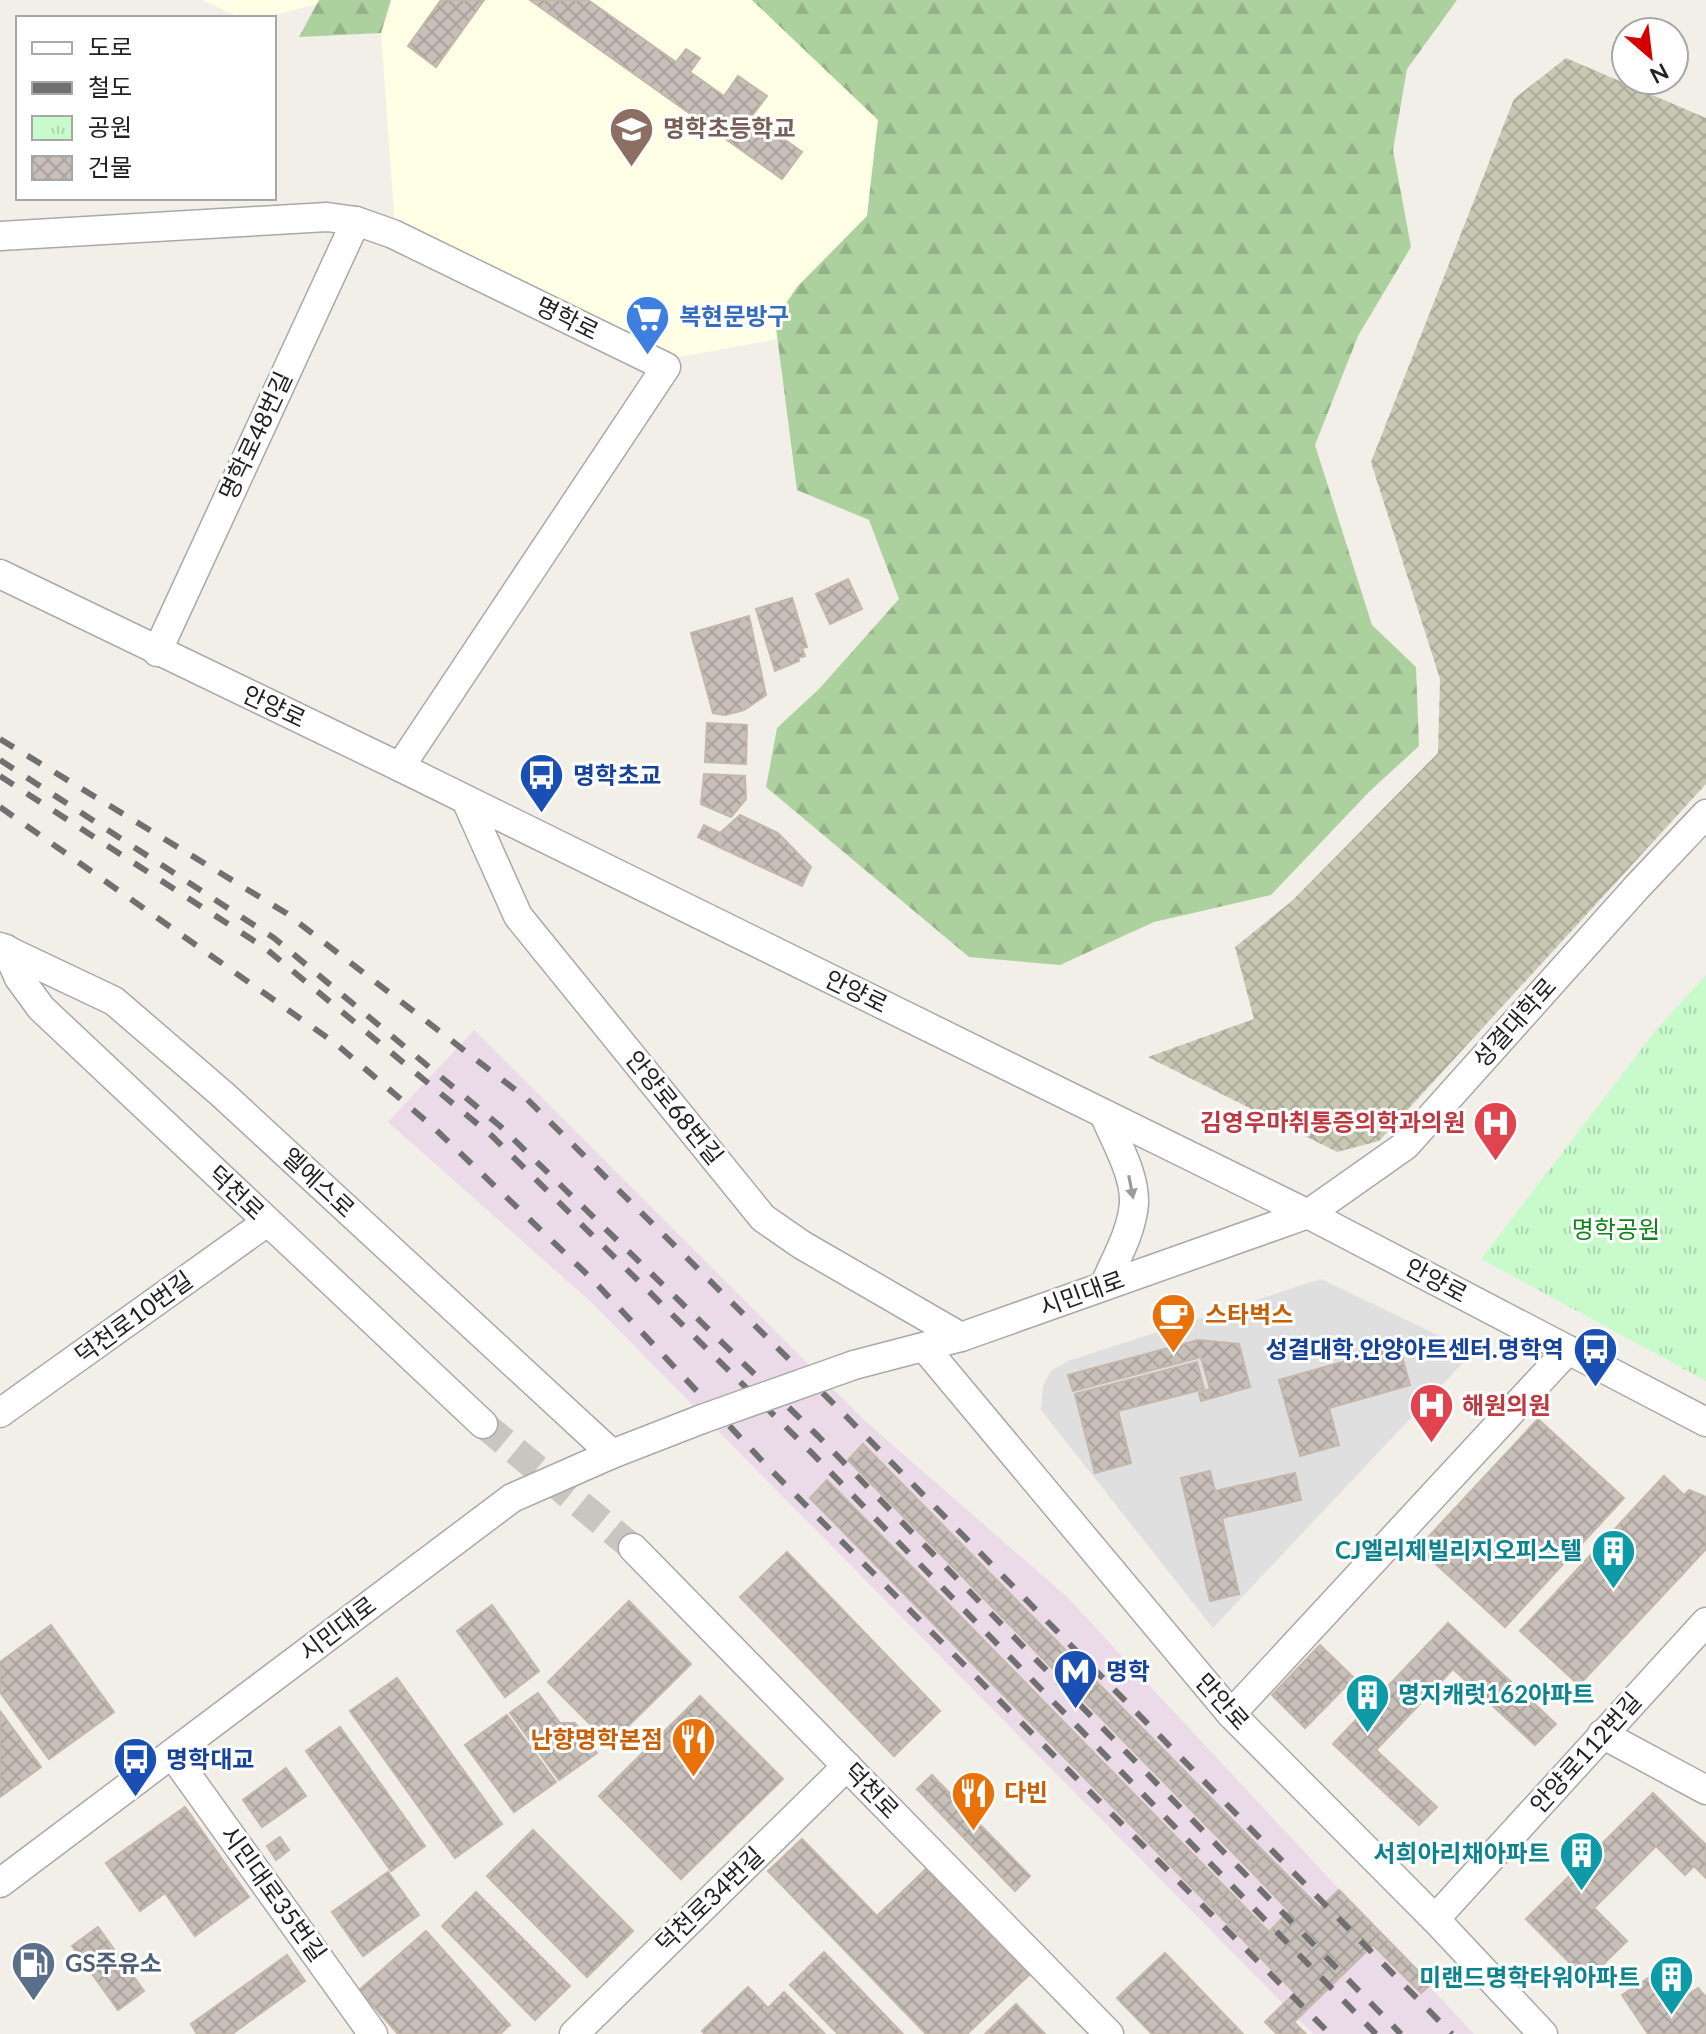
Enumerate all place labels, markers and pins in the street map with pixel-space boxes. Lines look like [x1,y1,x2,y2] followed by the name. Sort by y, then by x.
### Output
[608,105,656,168] school or university icon: 명학초등학교
[663,113,795,142] place label: 명학초등학교
[624,293,672,356] supermarket icon: 복현문방구
[679,301,789,330] place label: 복현문방구
[518,752,566,815] bus stop icon: 명학초교
[573,760,661,789] place label: 명학초교
[1472,1099,1520,1162] hospital icon: 김영우마취통증의학과의원
[1200,1107,1465,1136] place label: 김영우마취통증의학과의원
[1150,1291,1198,1354] cafe icon: 스타벅스
[1205,1299,1293,1328] place label: 스타벅스
[1571,1326,1619,1389] bus stop icon: 성결대학.안양아트센터.명학역
[1266,1334,1564,1363] place label: 성결대학.안양아트센터.명학역
[1407,1382,1455,1445] hospital icon: 해원의원
[1462,1390,1550,1419] place label: 해원의원
[1589,1527,1637,1590] building icon: CJ엘리제빌리지오피스텔
[1335,1535,1582,1564] place label: CJ엘리제빌리지오피스텔
[1051,1648,1099,1711] metro station icon: 명학
[1106,1656,1150,1685] place label: 명학
[1343,1671,1391,1734] building icon: 명지캐럿162아파트
[1398,1679,1594,1708] place label: 명지캐럿162아파트
[670,1716,718,1779] restaurant icon: 난향명학본점
[531,1724,663,1753] place label: 난향명학본점
[111,1736,159,1799] bus stop icon: 명학대교
[166,1744,254,1773] place label: 명학대교
[949,1769,997,1832] restaurant icon: 다빈
[1004,1777,1048,1806] place label: 다빈
[1557,1830,1605,1893] building icon: 서희아리채아파트
[1373,1838,1550,1867] place label: 서희아리채아파트
[10,1940,58,2003] fuel station icon: GS주유소
[65,1948,162,1977] place label: GS주유소
[1647,1954,1695,2017] building icon: 미랜드명학타워아파트
[1419,1962,1640,1991] place label: 미랜드명학타워아파트

